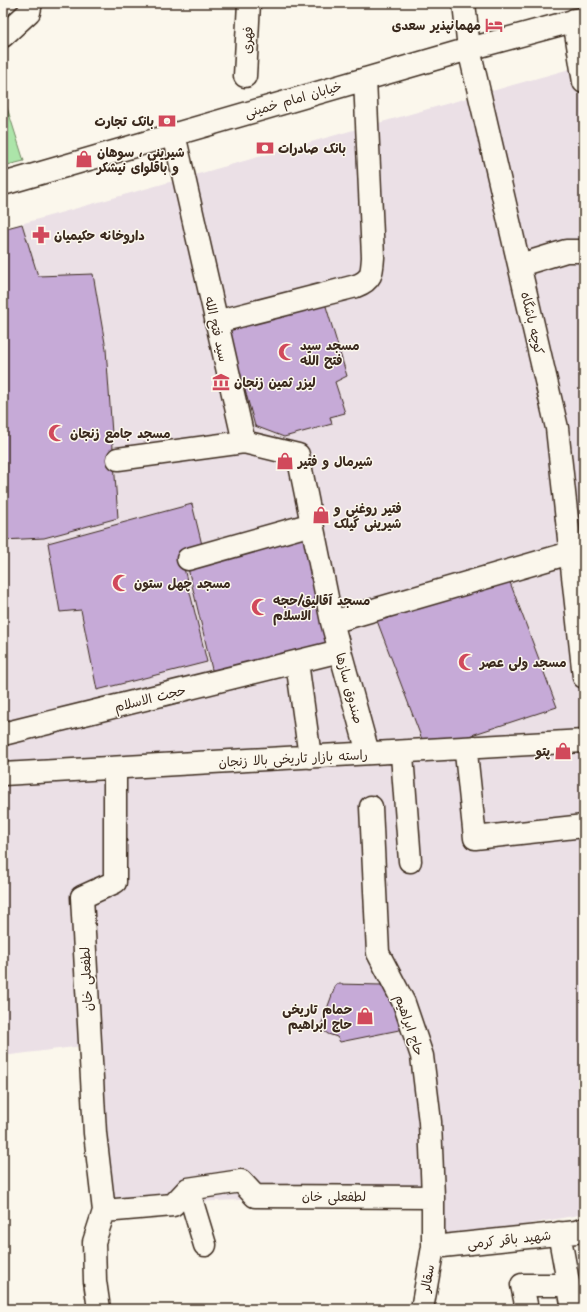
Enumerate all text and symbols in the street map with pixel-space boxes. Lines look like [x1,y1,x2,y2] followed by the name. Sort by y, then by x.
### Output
[484,15,504,35] hotel icon: مهمانپذیر سعدی
[392,16,481,37] place label: مهمانپذیر سعدی
[237,26,260,54] street label: فهری
[242,77,345,124] street label: خیابان امام خمینی
[157,111,177,131] bank icon: بانک تجارت
[94,112,154,133] place label: بانک تجارت
[255,138,275,158] bank icon: بانک صادرات
[278,139,346,160] place label: بانک صادرات
[95,143,185,179] place label: شیرینی ، سوهان و باقلوای نیشکر
[74,149,94,169] shop icon: شیرینی ، سوهان و باقلوای نیشکر
[31,225,51,245] pharmacy icon: داروخانه حکیمیان
[54,226,145,247] place label: داروخانه حکیمیان
[514,290,549,357] street label: کوچه باشگاه
[198,295,233,364] street label: سید فتح الله
[300,336,359,372] place label: مسجد سید فتح الله
[277,342,297,362] mosque icon: مسجد سید فتح الله
[211,372,231,392] museum icon: لیزر ثمین زنجان
[234,373,316,394] place label: لیزر ثمین زنجان
[47,423,67,443] mosque icon: مسجد جامع زنجان
[70,424,171,445] place label: مسجد جامع زنجان
[275,451,295,471] shop icon: شیرمال و فتیر
[296,452,373,473] place label: شیرمال و فتیر
[333,499,402,535] place label: فتیر روغنی و شیرینی گیلک
[311,505,331,525] shop icon: فتیر روغنی و شیرینی گیلک
[111,573,131,593] mosque icon: مسجد چهل ستون
[134,574,230,595] place label: مسجد چهل ستون
[273,591,370,627] place label: مسجد آقالیق/حجه الاسلام
[250,597,270,617] mosque icon: مسجد آقالیق/حجه الاسلام
[329,651,368,726] street label: صندوق سازها
[457,652,477,672] mosque icon: مسجد ولی عصر
[478,653,566,674] place label: مسجد ولی عصر
[112,680,189,719] street label: حجت الاسلام
[553,741,573,761] shop icon: پتو
[535,742,550,763] place label: پتو
[218,745,368,774] street label: راسته بازار تاریخی بالا زنجان
[75,946,100,1012] street label: لطفعلی خان
[388,992,429,1059] street label: حاج ابراهیم
[282,1000,353,1036] place label: حمام تاریخی حاج ابراهیم
[355,1006,375,1026] shop icon: حمام تاریخی حاج ابراهیم
[302,1187,366,1208] street label: لطفعلی خان
[466,1226,552,1255] street label: شهید باقر کرمی
[416,1263,441,1295] street label: سقالر

